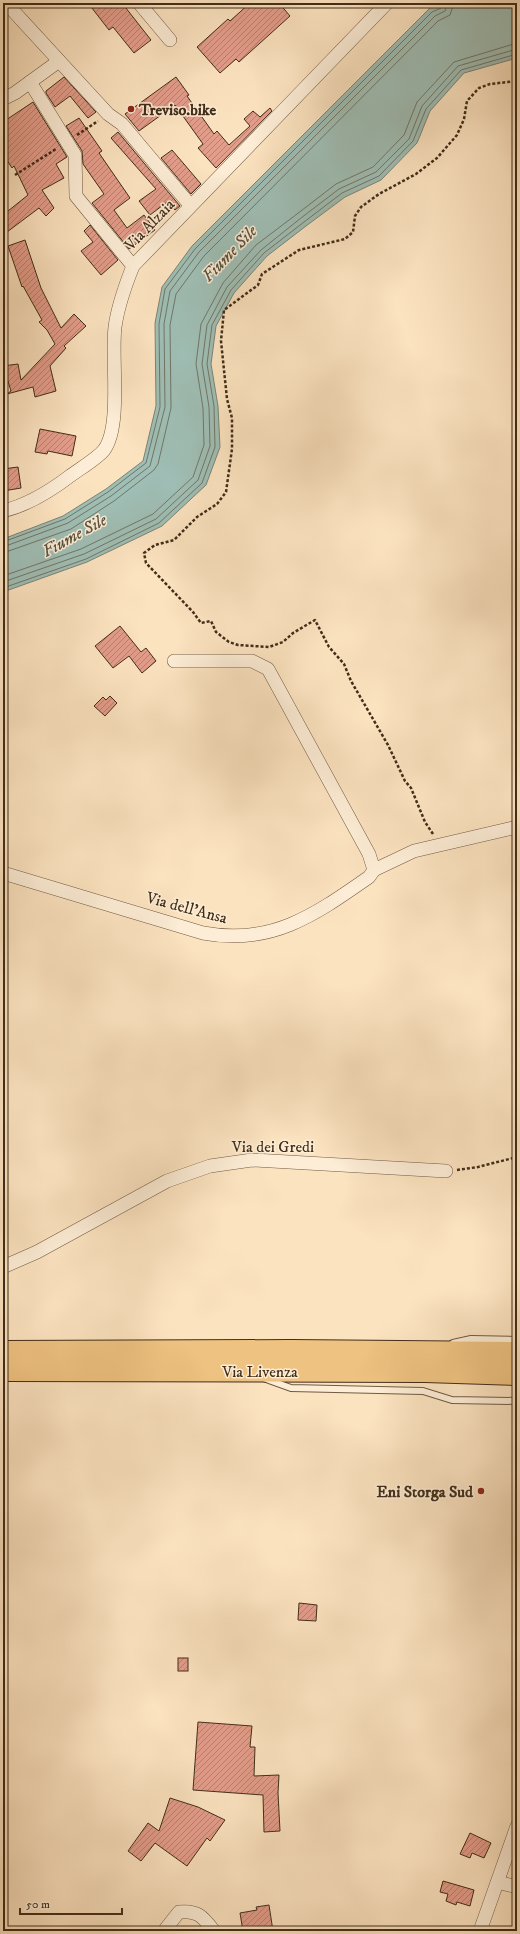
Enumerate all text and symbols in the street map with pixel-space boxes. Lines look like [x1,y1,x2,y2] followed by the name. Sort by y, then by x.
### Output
[138,100,217,120] place label: Treviso.bike
[126,104,136,114] marker: Treviso.bike
[120,195,179,255] street label: Via Alzaia
[197,220,263,287] water label: Fiume Sile
[38,509,112,563] water label: Fiume Sile
[143,887,230,928] street label: Via dell'Ansa
[231,1137,314,1157] street label: Via dei Gredi
[221,1362,298,1382] street label: Via Livenza
[376,1482,474,1502] place label: Eni Storga Sud
[476,1486,486,1496] marker: Eni Storga Sud
[20,1890,122,1916] scale bar
[26,1897,50,1912] text: 50 m

